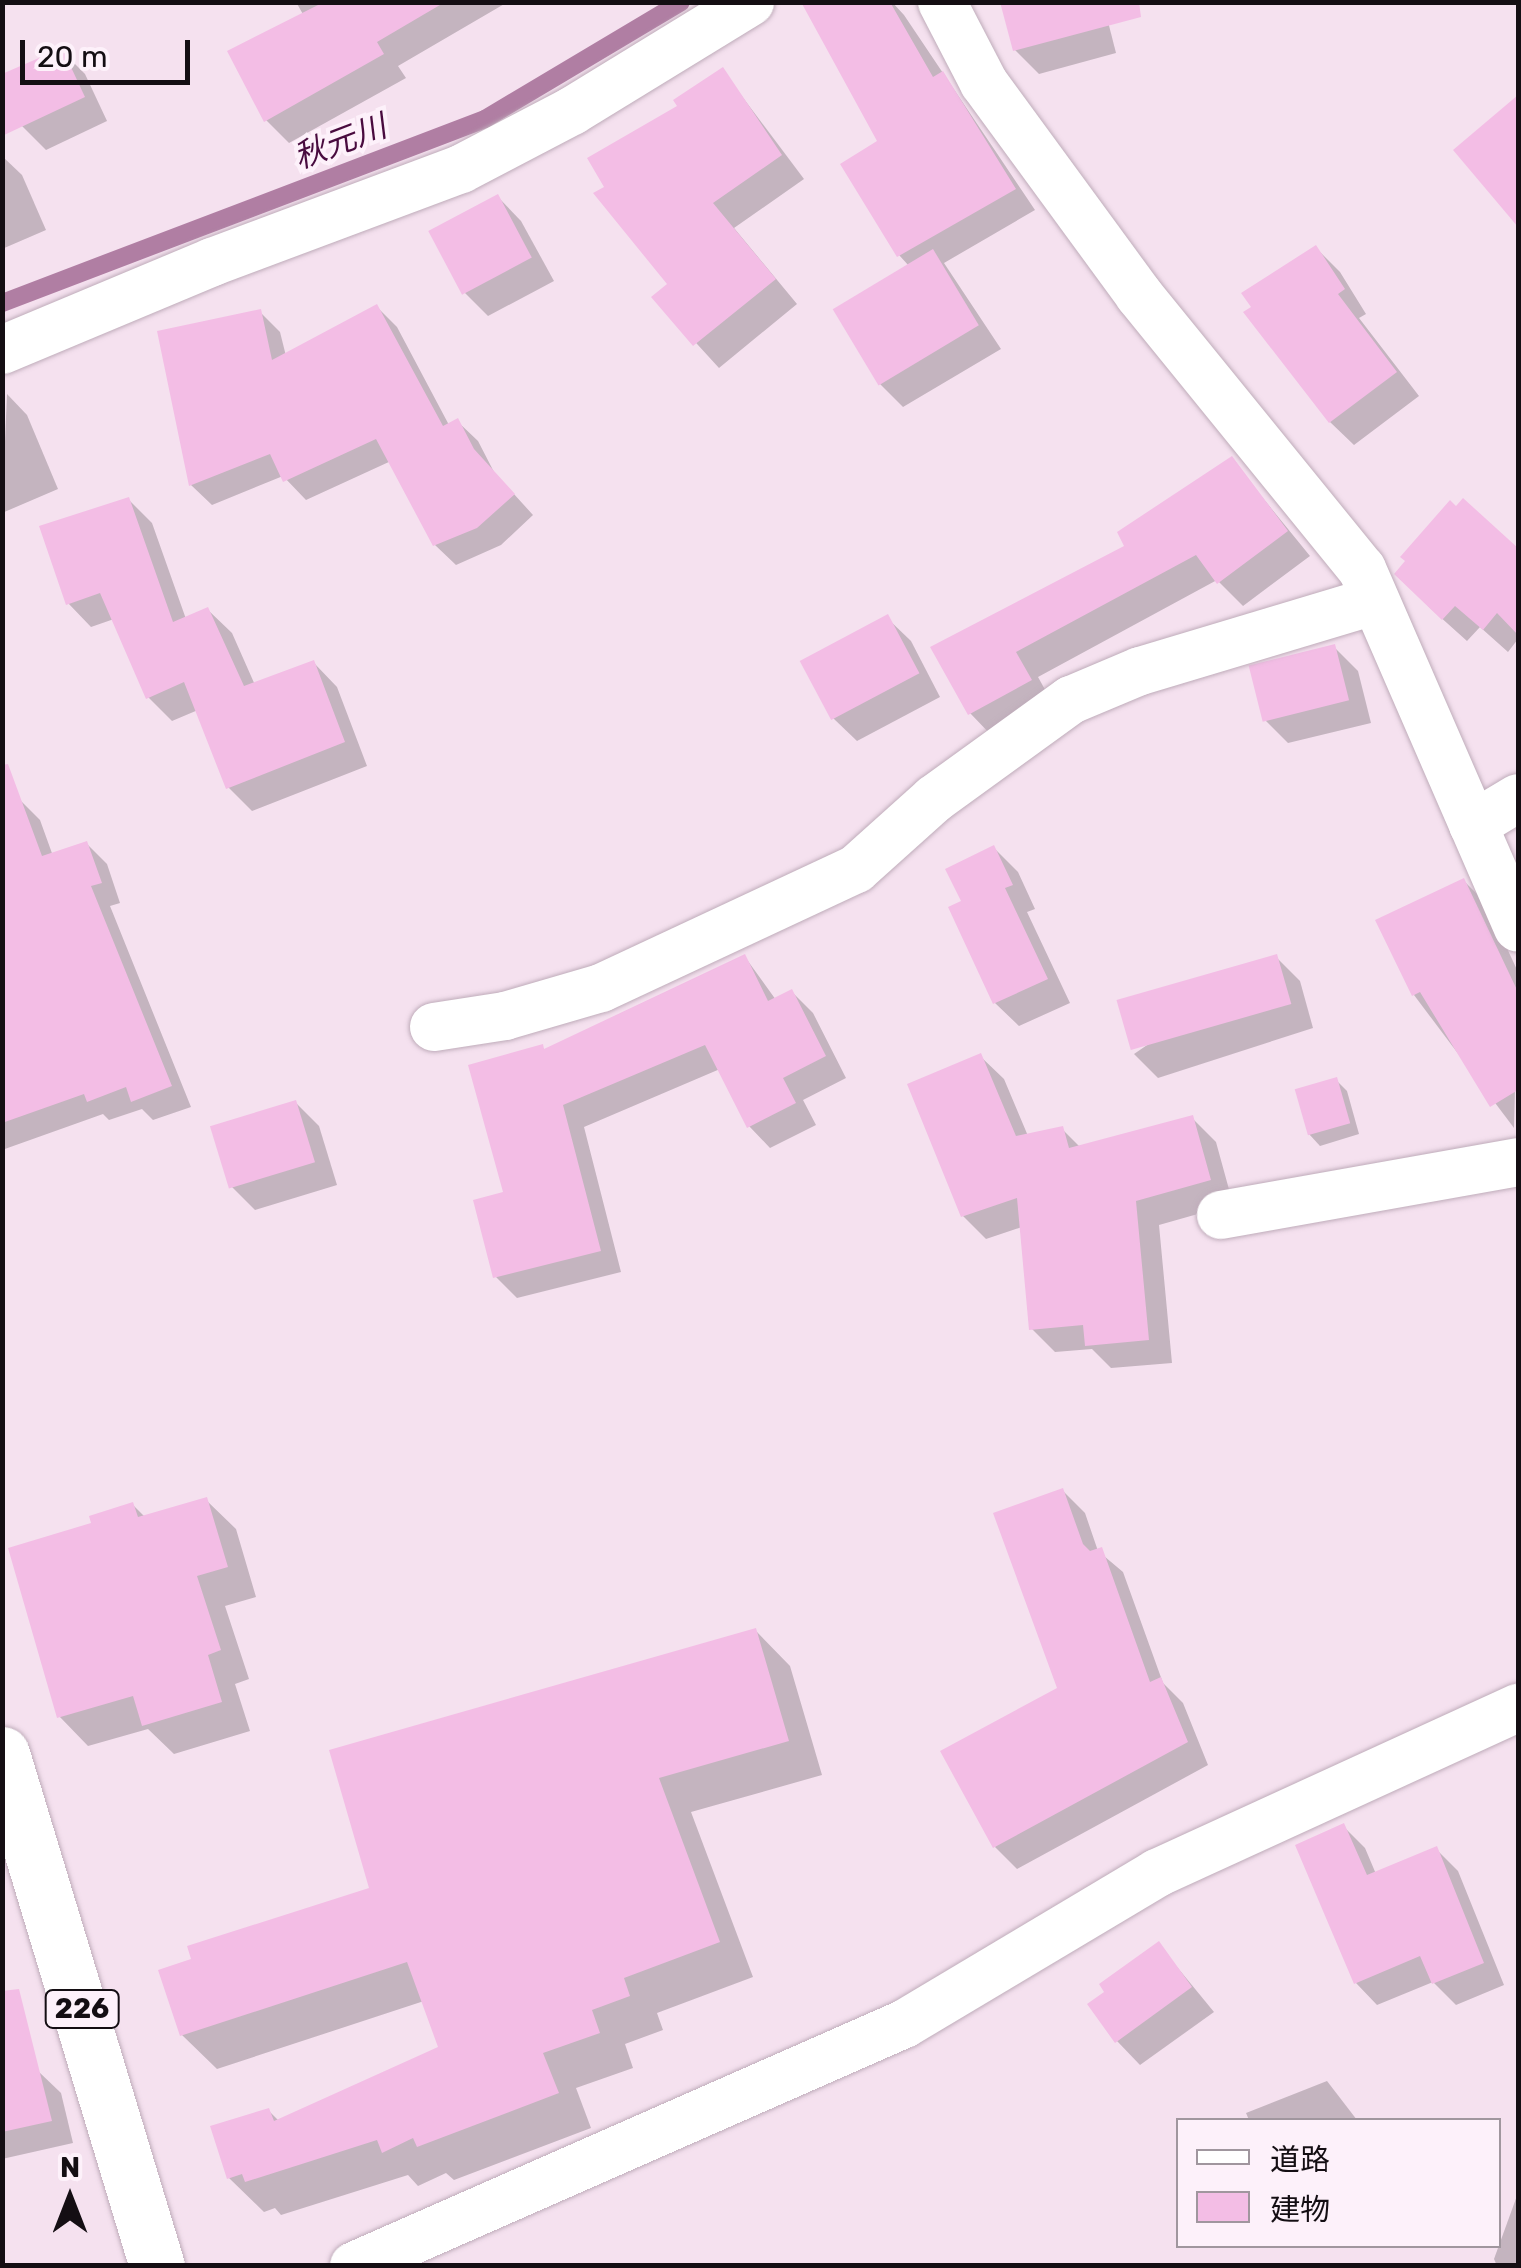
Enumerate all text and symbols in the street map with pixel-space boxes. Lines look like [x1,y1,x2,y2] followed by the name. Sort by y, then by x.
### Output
[25,20,195,82] scale bar
[37,39,108,75] text: 20 m
[288,107,392,177] water label: 秋元川
[44,1986,120,2032] road number: 226
[1176,2118,1501,2248] legend
[1270,2142,1330,2178] text: 道路
[20,2148,120,2248] north arrow
[60,2151,80,2184] text: N
[1270,2192,1330,2228] text: 建物

